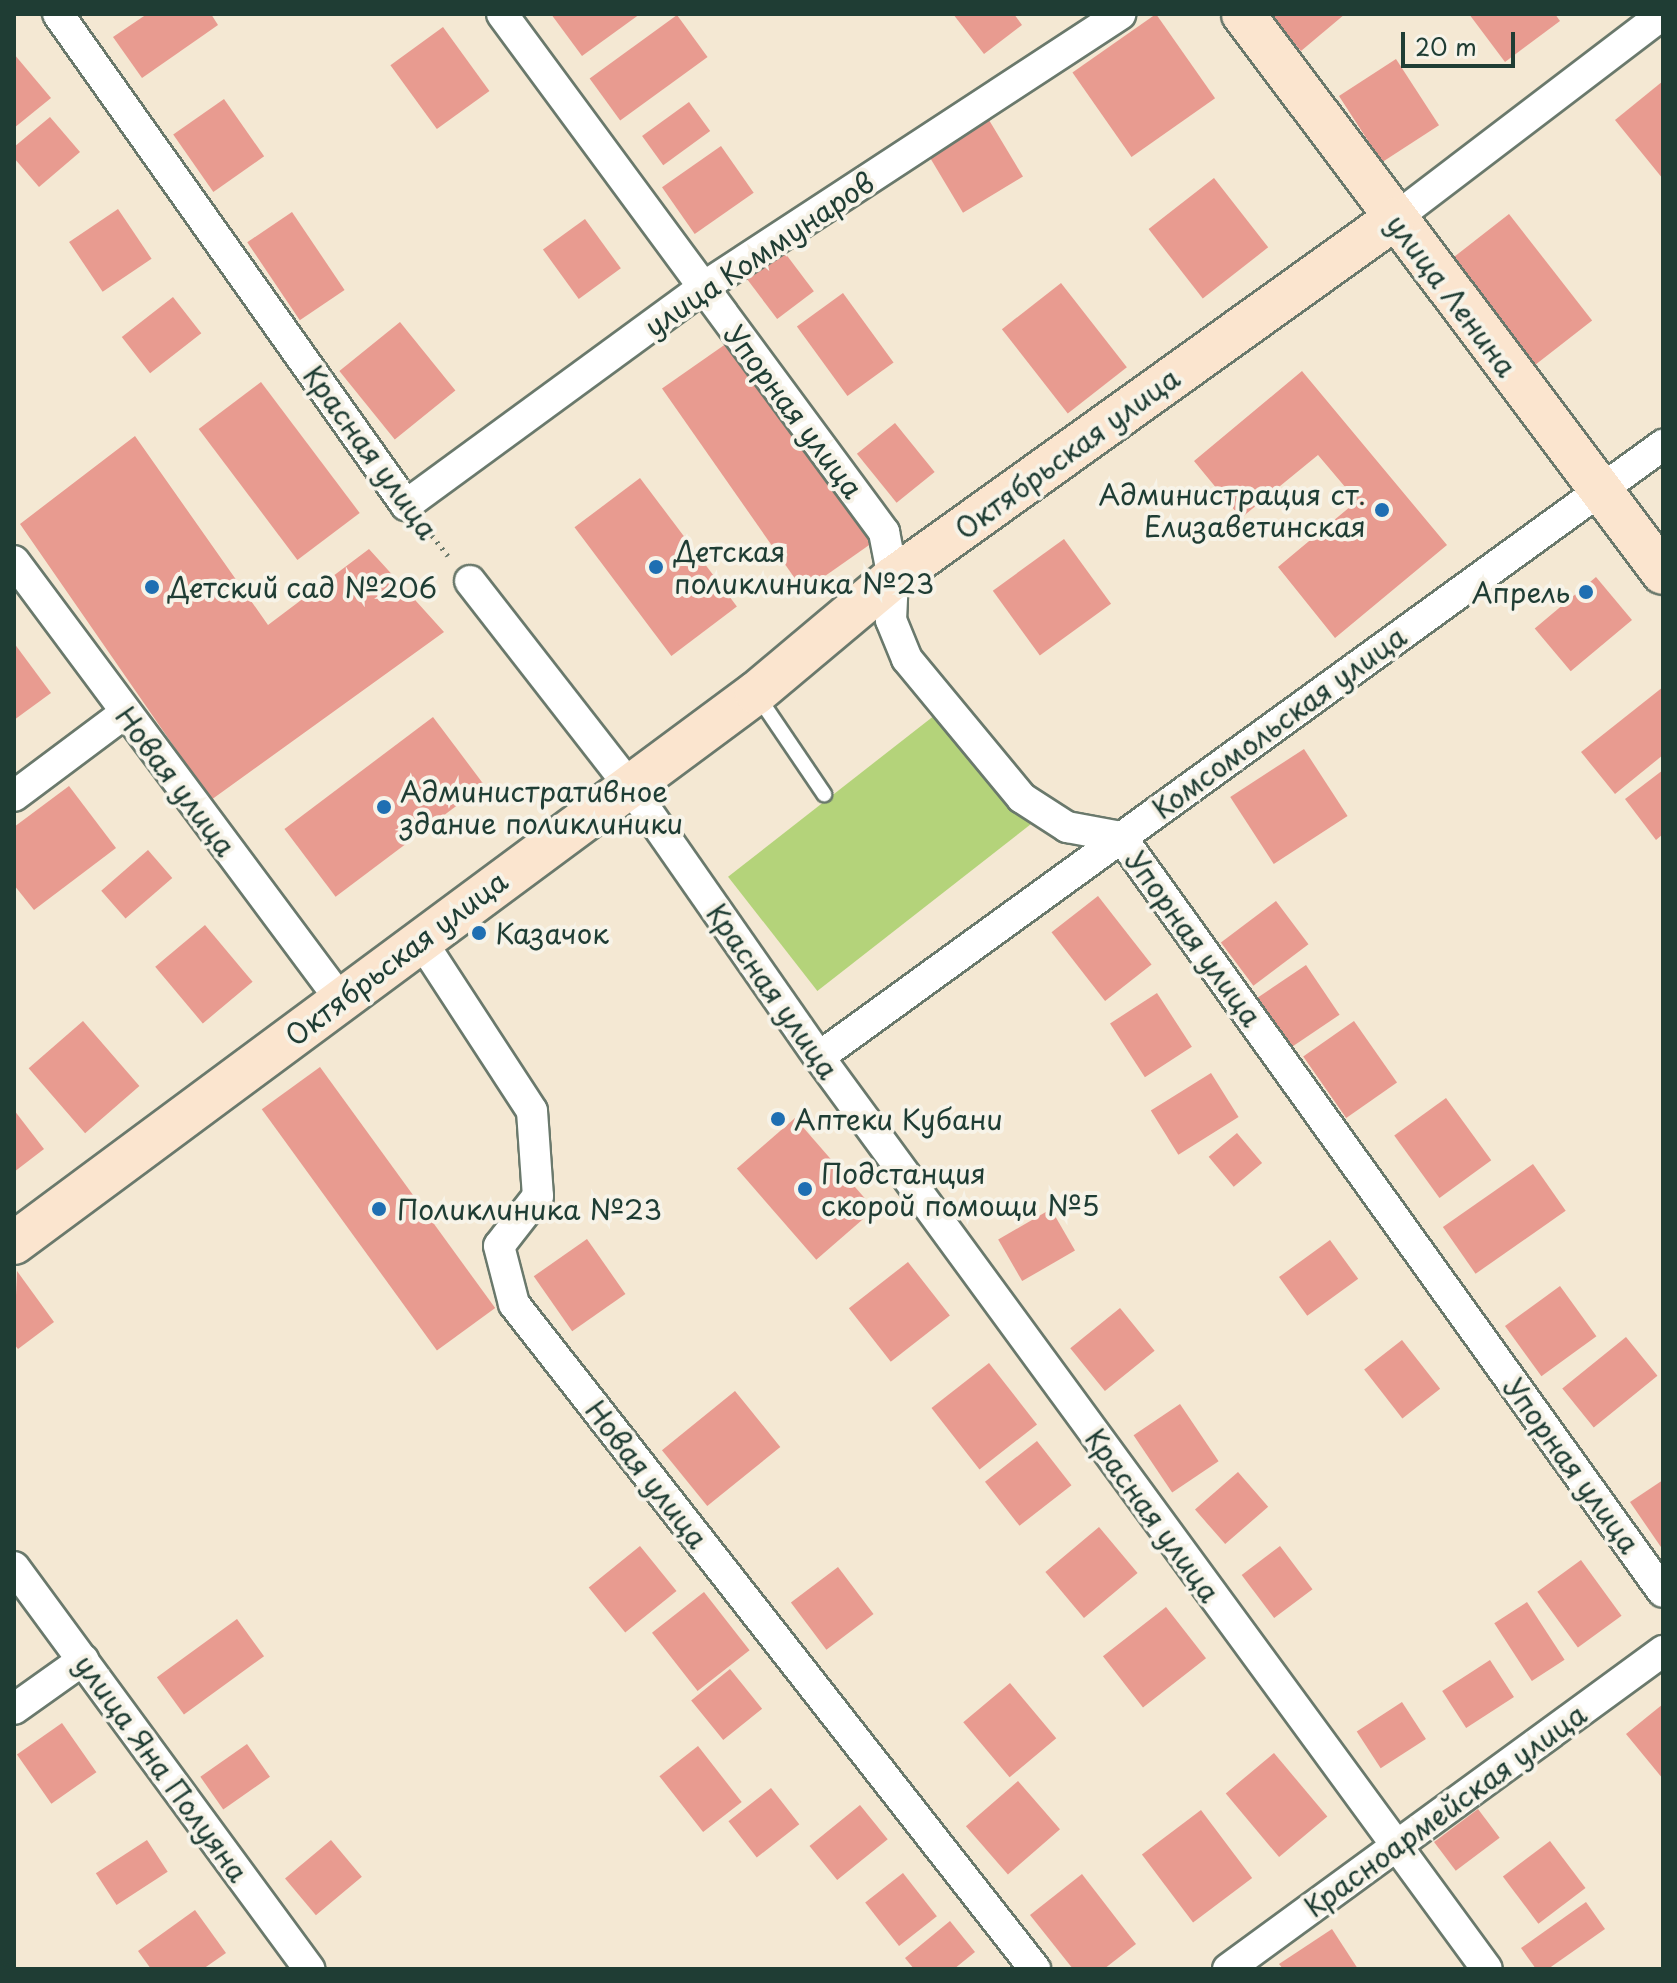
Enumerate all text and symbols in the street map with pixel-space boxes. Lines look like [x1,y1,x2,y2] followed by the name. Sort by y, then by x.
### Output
[1405,16,1519,66] scale bar
[1415,28,1477,64] text: 20 m
[637,164,881,344] street label: улица Коммунаров
[1380,207,1524,383] street label: улица Ленина
[717,317,871,505] street label: Упорная улица
[296,358,446,546] street label: Красная улица
[947,360,1187,546] street label: Октябрьская улица
[1099,477,1366,543] place label: Администрация ст. Елизаветинская
[1373,501,1391,519] marker: Администрация ст. Елизаветинская
[674,534,934,600] place label: Детская поликлиника №23
[645,556,667,578] marker: Детская поликлиника №23
[168,570,439,604] place label: Детский сад №206
[1471,575,1570,609] place label: Апрель
[143,578,161,596] marker: Детский сад №206
[1577,583,1595,601] marker: Апрель
[1145,618,1413,826] street label: Комсомольская улица
[109,699,243,863] street label: Новая улица
[400,774,683,840] place label: Административное здание поликлиники
[375,798,393,816] marker: Административное здание поликлиники
[1119,843,1269,1033] street label: Упорная улица
[277,863,515,1053] street label: Октябрьская улица
[700,896,846,1086] street label: Красная улица
[495,916,609,950] place label: Казачок
[470,924,488,942] marker: Казачок
[794,1102,1004,1136] place label: Аптеки Кубани
[769,1110,787,1128] marker: Аптеки Кубани
[821,1156,1100,1222] place label: Подстанция скорой помощи №5
[796,1180,814,1198] marker: Подстанция скорой помощи №5
[397,1192,662,1226] place label: Поликлиника №23
[368,1198,390,1220] marker: Поликлиника №23
[1497,1370,1647,1560] street label: Упорная улица
[579,1393,715,1555] street label: Новая улица
[1078,1421,1228,1609] street label: Красная улица
[68,1647,256,1889] street label: улица Яна Полуяна
[1297,1696,1593,1924] street label: Красноармейская улица

